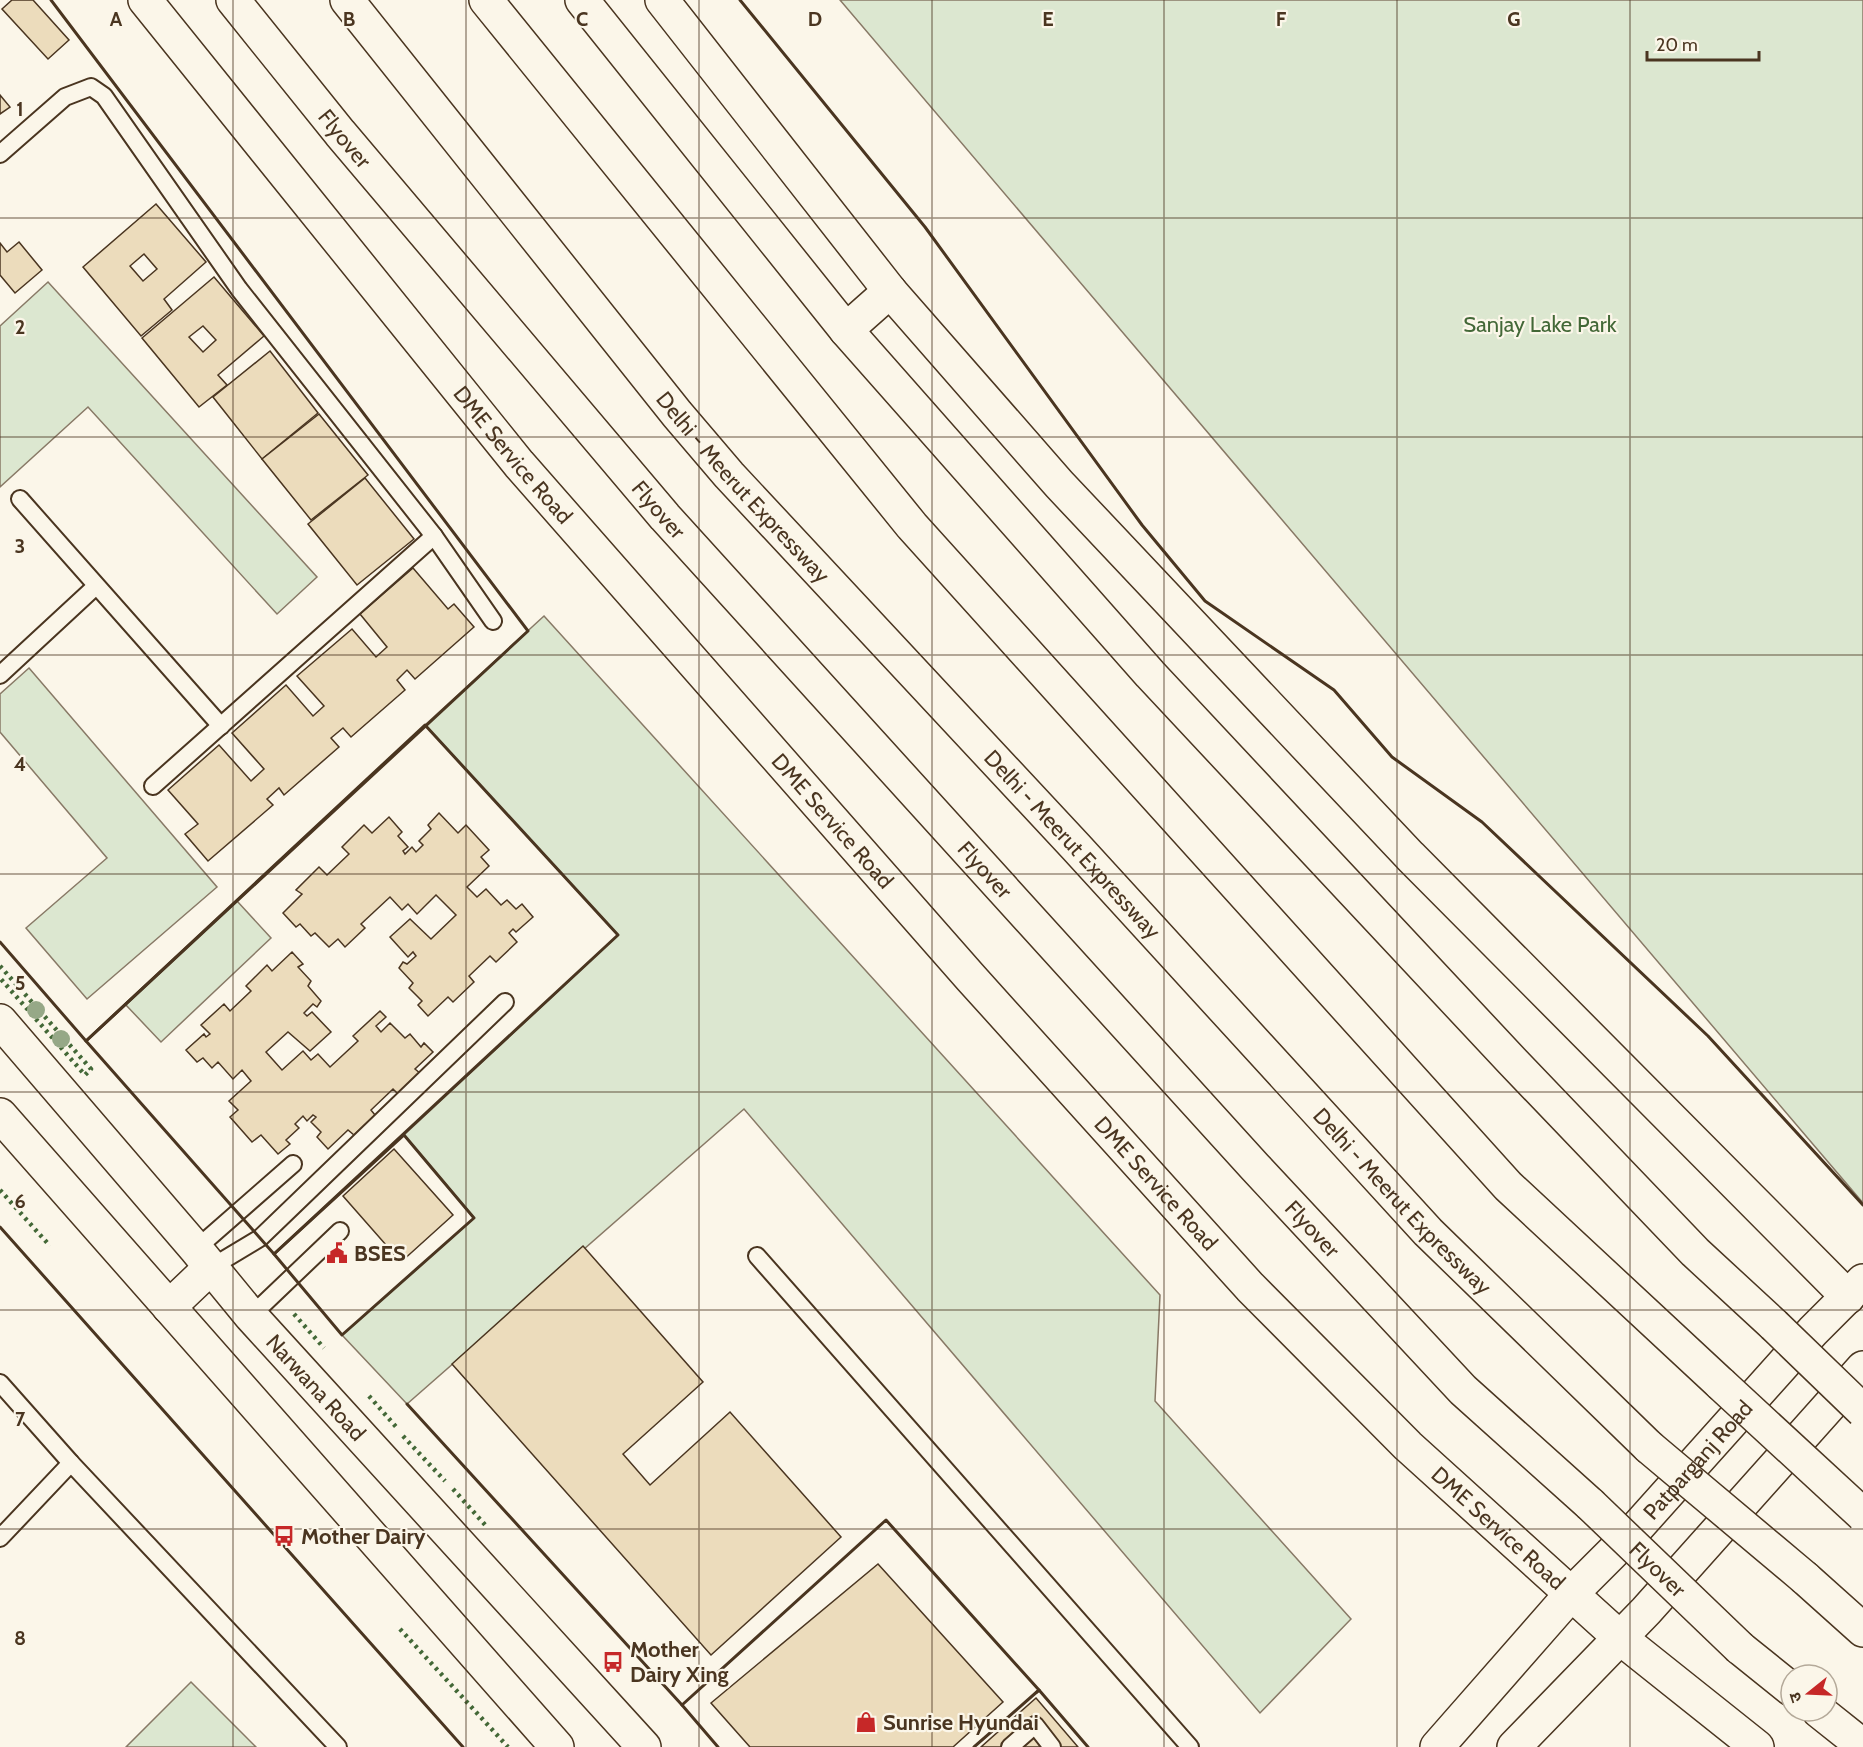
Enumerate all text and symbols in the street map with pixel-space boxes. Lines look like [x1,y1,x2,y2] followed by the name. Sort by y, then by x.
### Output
[110,7,123,31] text: A
[343,7,355,31] text: B
[576,7,588,31] text: C
[808,7,822,31] text: D
[1042,7,1054,31] text: E
[1276,7,1287,31] text: F
[1507,7,1521,31] text: G
[1647,24,1760,62] scale bar
[1656,34,1698,56] text: 20 m
[16,97,24,121] text: 1
[313,104,377,173] street label: Flyover
[1463,311,1617,338] park label: Sanjay Lake Park
[15,315,25,339] text: 2
[448,380,578,529] street label: DME Service Road
[651,386,836,588] street label: Delhi - Meerut Expressway
[626,475,691,544] street label: Flyover
[15,534,25,558] text: 3
[979,744,1167,944] street label: Delhi - Meerut Expressway
[766,748,899,894] street label: DME Service Road
[14,752,26,776] text: 4
[952,835,1018,904] street label: Flyover
[15,971,25,995] text: 5
[1308,1102,1497,1300] street label: Delhi - Meerut Expressway
[1089,1111,1224,1256] street label: DME Service Road
[14,1189,26,1213] text: 6
[1279,1195,1346,1263] street label: Flyover
[354,1240,406,1267] place label: BSES
[325,1241,349,1265] public building icon: BSES
[261,1329,372,1446] street label: Narwana Road
[1637,1395,1758,1525] street label: Patparganj Road
[15,1407,26,1431] text: 7
[1426,1460,1571,1595] street label: DME Service Road
[301,1523,426,1550] place label: Mother Dairy
[272,1524,296,1548] bus stop icon: Mother Dairy
[1624,1536,1692,1602] street label: Flyover
[14,1626,26,1650] text: 8
[630,1636,729,1688] place label: Mother Dairy Xing
[601,1650,625,1674] bus stop icon: Mother Dairy Xing
[1779,1663,1839,1723] north arrow
[1785,1689,1806,1705] text: उ
[883,1709,1039,1736] place label: Sunrise Hyundai
[854,1710,878,1734] shop icon: Sunrise Hyundai

